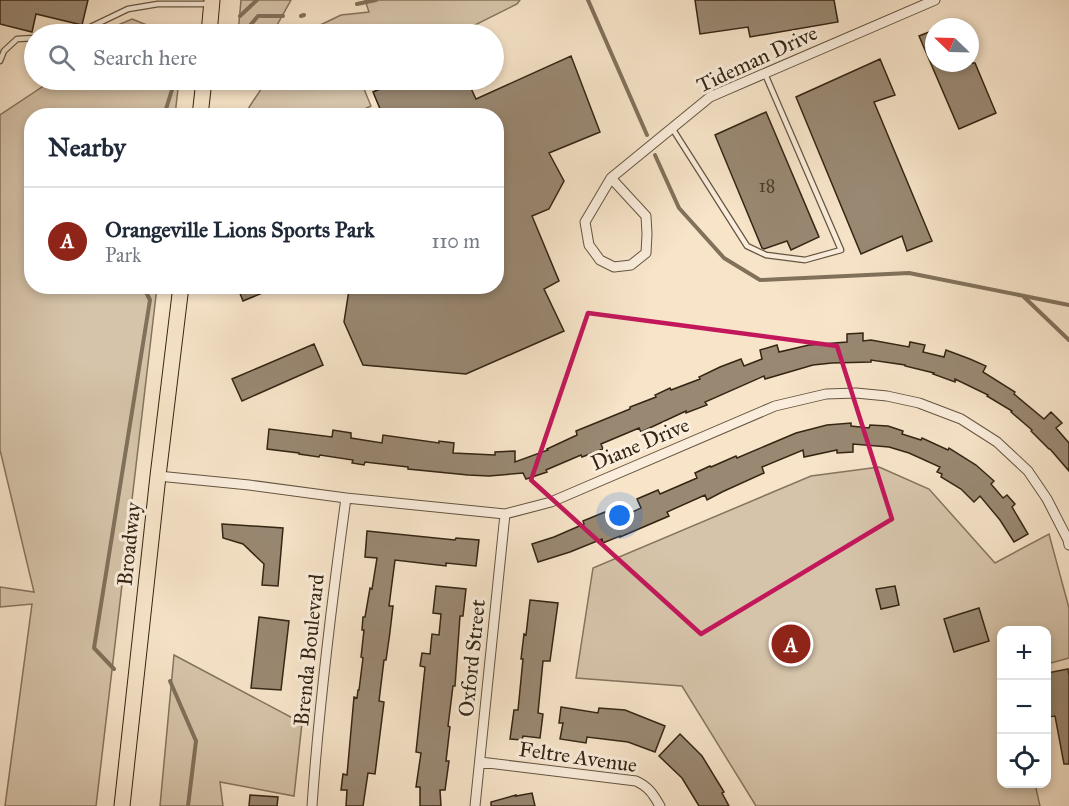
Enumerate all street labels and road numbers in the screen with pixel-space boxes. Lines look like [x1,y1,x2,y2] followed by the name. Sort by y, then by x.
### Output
[692,20,822,98] street label: Tideman Drive
[587,412,693,476] street label: Diane Drive
[112,500,146,587] street label: Broadway
[288,572,330,727] street label: Brenda Boulevard
[453,597,491,718] street label: Oxford Street
[517,736,639,778] street label: Feltre Avenue

